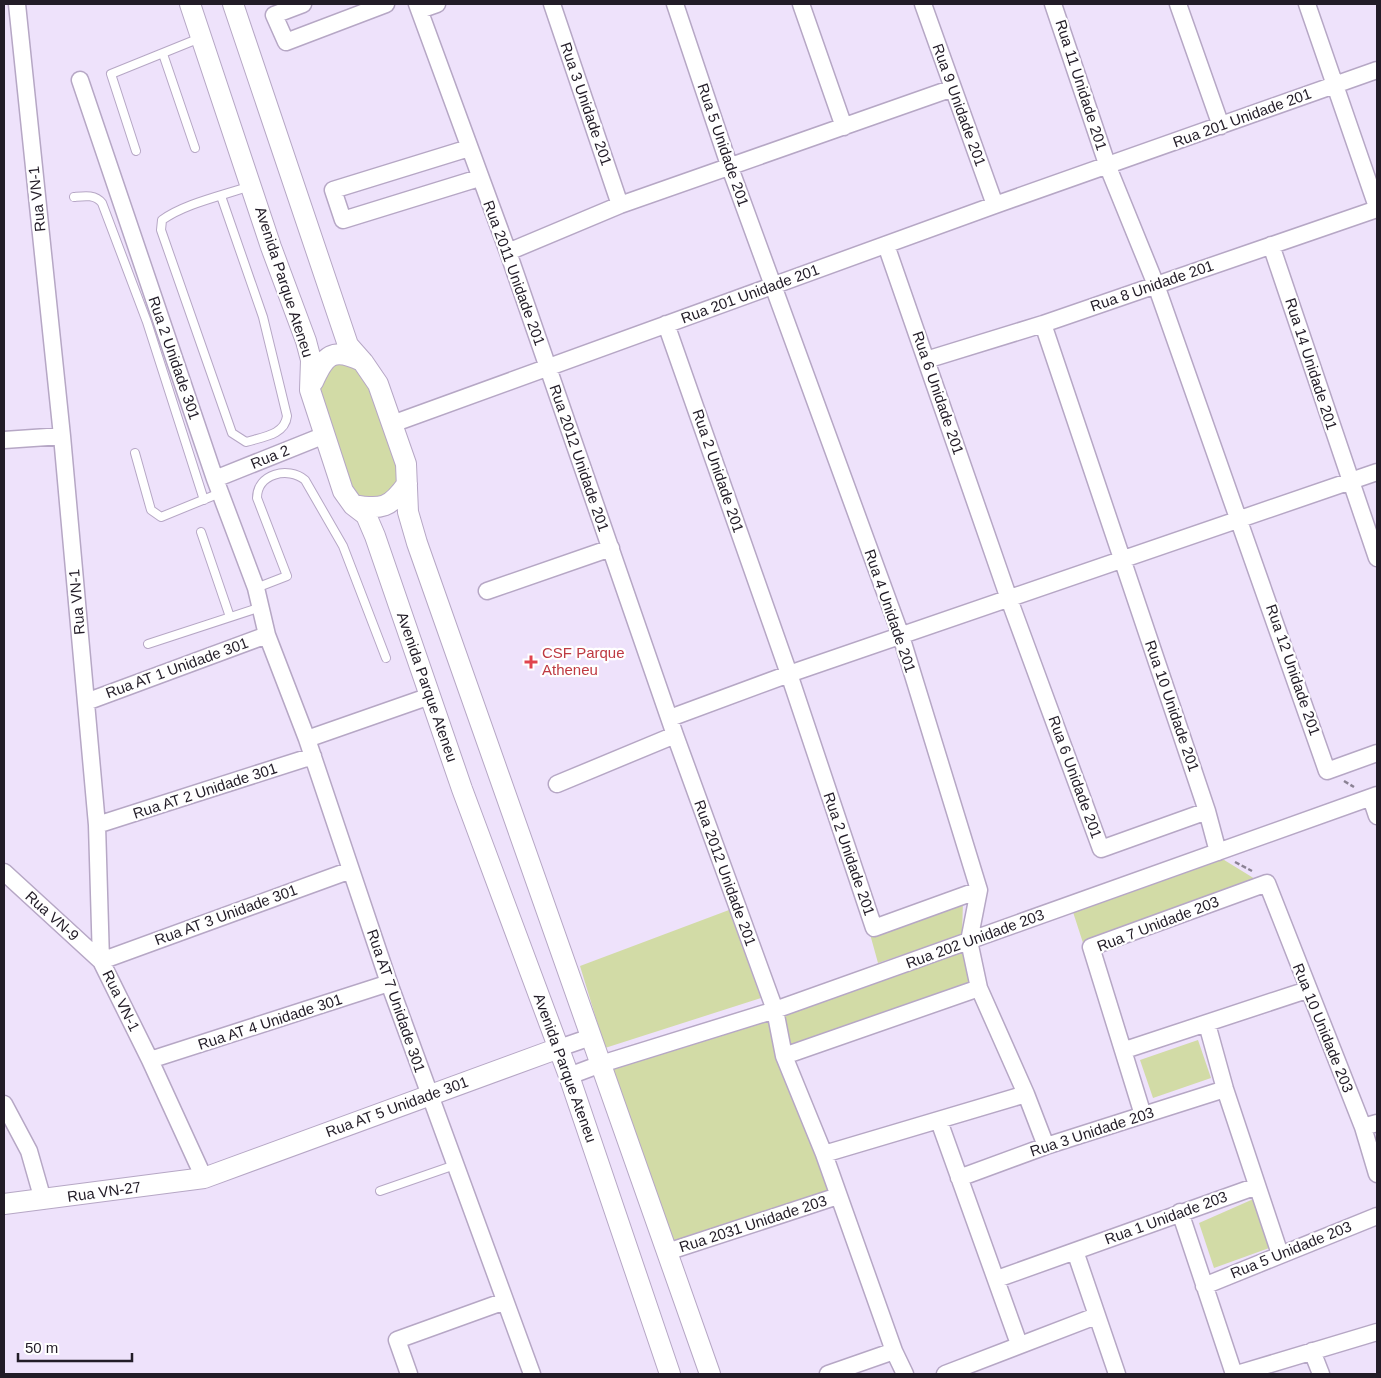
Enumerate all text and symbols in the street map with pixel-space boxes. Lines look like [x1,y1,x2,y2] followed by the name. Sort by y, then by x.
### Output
[1052,17,1111,152] street label: Rua 11 Unidade 201
[557,40,616,168] street label: Rua 3 Unidade 201
[929,41,990,168] street label: Rua 9 Unidade 201
[694,81,753,209] street label: Rua 5 Unidade 201
[1170,85,1313,150] street label: Rua 201 Unidade 201
[25,165,48,233] street label: Rua VN-1
[480,198,549,348] street label: Rua 2011 Unidade 201
[252,204,317,359] street label: Avenida Parque Ateneu
[1088,256,1216,315] street label: Rua 8 Unidade 201
[678,261,821,326] street label: Rua 201 Unidade 201
[145,294,204,422] street label: Rua 2 Unidade 301
[1282,296,1341,432] street label: Rua 14 Unidade 201
[909,329,968,457] street label: Rua 6 Unidade 201
[546,382,613,534] street label: Rua 2012 Unidade 201
[689,407,748,535] street label: Rua 2 Unidade 201
[248,441,292,472] street label: Rua 2
[861,547,920,675] street label: Rua 4 Unidade 201
[65,568,88,636] street label: Rua VN-1
[1263,602,1324,738] street label: Rua 12 Unidade 201
[394,610,461,764] street label: Avenida Parque Ateneu
[103,634,250,701] street label: Rua AT 1 Unidade 301
[1142,638,1203,774] street label: Rua 10 Unidade 201
[542,644,625,678] place label: CSF Parque Atheneu
[524,655,538,669] marker: CSF Parque Atheneu
[1045,713,1106,840] street label: Rua 6 Unidade 201
[131,759,279,822] street label: Rua AT 2 Unidade 301
[820,790,879,918] street label: Rua 2 Unidade 201
[691,797,760,948] street label: Rua 2012 Unidade 201
[152,881,299,948] street label: Rua AT 3 Unidade 301
[22,887,82,944] street label: Rua VN-9
[1094,892,1221,955] street label: Rua 7 Unidade 203
[903,906,1046,971] street label: Rua 202 Unidade 203
[364,927,429,1075] street label: Rua AT 7 Unidade 301
[1290,961,1357,1095] street label: Rua 10 Unidade 203
[99,967,144,1034] street label: Rua VN-1
[196,990,344,1053] street label: Rua AT 4 Unidade 301
[531,991,600,1145] street label: Avenida Parque Ateneu
[323,1073,470,1140] street label: Rua AT 5 Unidade 301
[1028,1103,1156,1160] street label: Rua 3 Unidade 203
[66,1178,142,1205] street label: Rua VN-27
[1102,1187,1229,1248] street label: Rua 1 Unidade 203
[677,1192,829,1255] street label: Rua 2031 Unidade 203
[1228,1217,1354,1282] street label: Rua 5 Unidade 203
[18,1330,131,1362] scale bar
[25,1339,58,1356] text: 50 m

